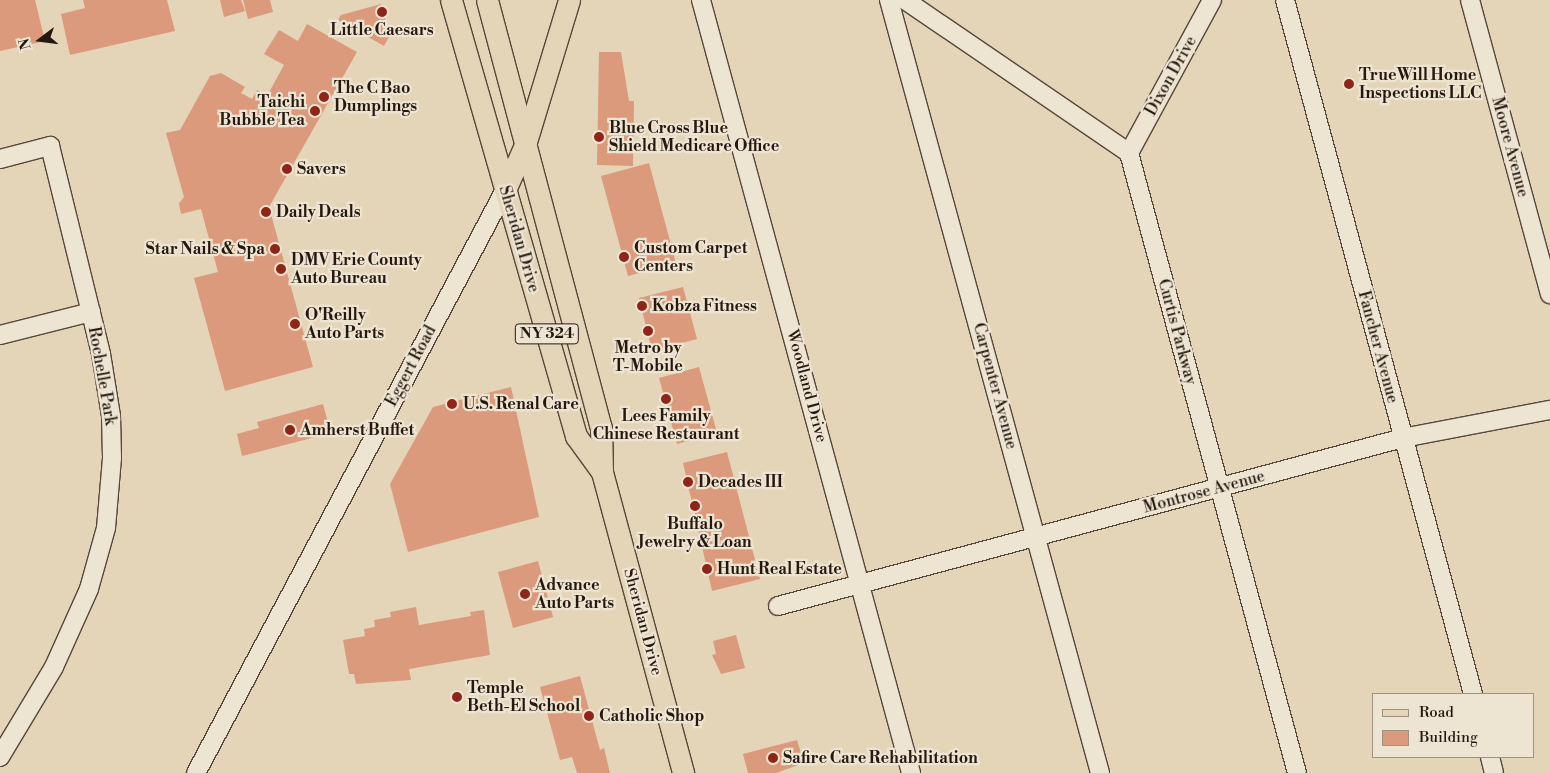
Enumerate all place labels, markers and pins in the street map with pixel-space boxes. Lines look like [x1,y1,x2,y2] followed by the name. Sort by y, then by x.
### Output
[376,6,388,18] marker: Little Caesars
[330,20,434,40] place label: Little Caesars
[1359,65,1481,103] place label: TrueWill Home Inspections LLC
[334,78,417,116] place label: The C Bao Dumplings
[1343,78,1355,90] marker: TrueWill Home Inspections LLC
[318,91,330,103] marker: The C Bao Dumplings
[219,92,305,130] place label: Taichi Bubble Tea
[309,105,321,117] marker: Taichi Bubble Tea
[609,118,779,156] place label: Blue Cross Blue Shield Medicare Office
[593,131,605,143] marker: Blue Cross Blue Shield Medicare Office
[297,159,346,179] place label: Savers
[281,163,293,175] marker: Savers
[276,202,361,222] place label: Daily Deals
[260,206,272,218] marker: Daily Deals
[634,238,747,276] place label: Custom Carpet Centers
[146,239,265,259] place label: Star Nails & Spa
[269,243,281,255] marker: Star Nails & Spa
[291,250,422,288] place label: DMV Erie County Auto Bureau
[618,251,630,263] marker: Custom Carpet Centers
[275,263,287,275] marker: DMV Erie County Auto Bureau
[652,296,757,316] place label: Kobza Fitness
[636,300,648,312] marker: Kobza Fitness
[305,305,384,343] place label: O'Reilly Auto Parts
[289,318,301,330] marker: O'Reilly Auto Parts
[642,325,654,337] marker: Metro by T-Mobile
[613,338,683,376] place label: Metro by T-Mobile
[660,393,672,405] marker: Lees Family Chinese Restaurant
[463,394,579,414] place label: U.S. Renal Care
[445,397,459,411] marker: U.S. Renal Care
[593,406,739,444] place label: Lees Family Chinese Restaurant
[300,420,414,440] place label: Amherst Buffet
[284,424,296,436] marker: Amherst Buffet
[698,472,783,492] place label: Decades III
[682,476,694,488] marker: Decades III
[689,500,701,512] marker: Buffalo Jewelry & Loan
[638,514,752,552] place label: Buffalo Jewelry & Loan
[717,559,842,579] place label: Hunt Real Estate
[701,563,713,575] marker: Hunt Real Estate
[535,575,614,613] place label: Advance Auto Parts
[519,588,531,600] marker: Advance Auto Parts
[467,678,580,716] place label: Temple Beth-El School
[451,691,463,703] marker: Temple Beth-El School
[599,706,704,726] place label: Catholic Shop
[583,710,595,722] marker: Catholic Shop
[783,748,978,768] place label: Safire Care Rehabilitation
[767,752,779,764] marker: Safire Care Rehabilitation

